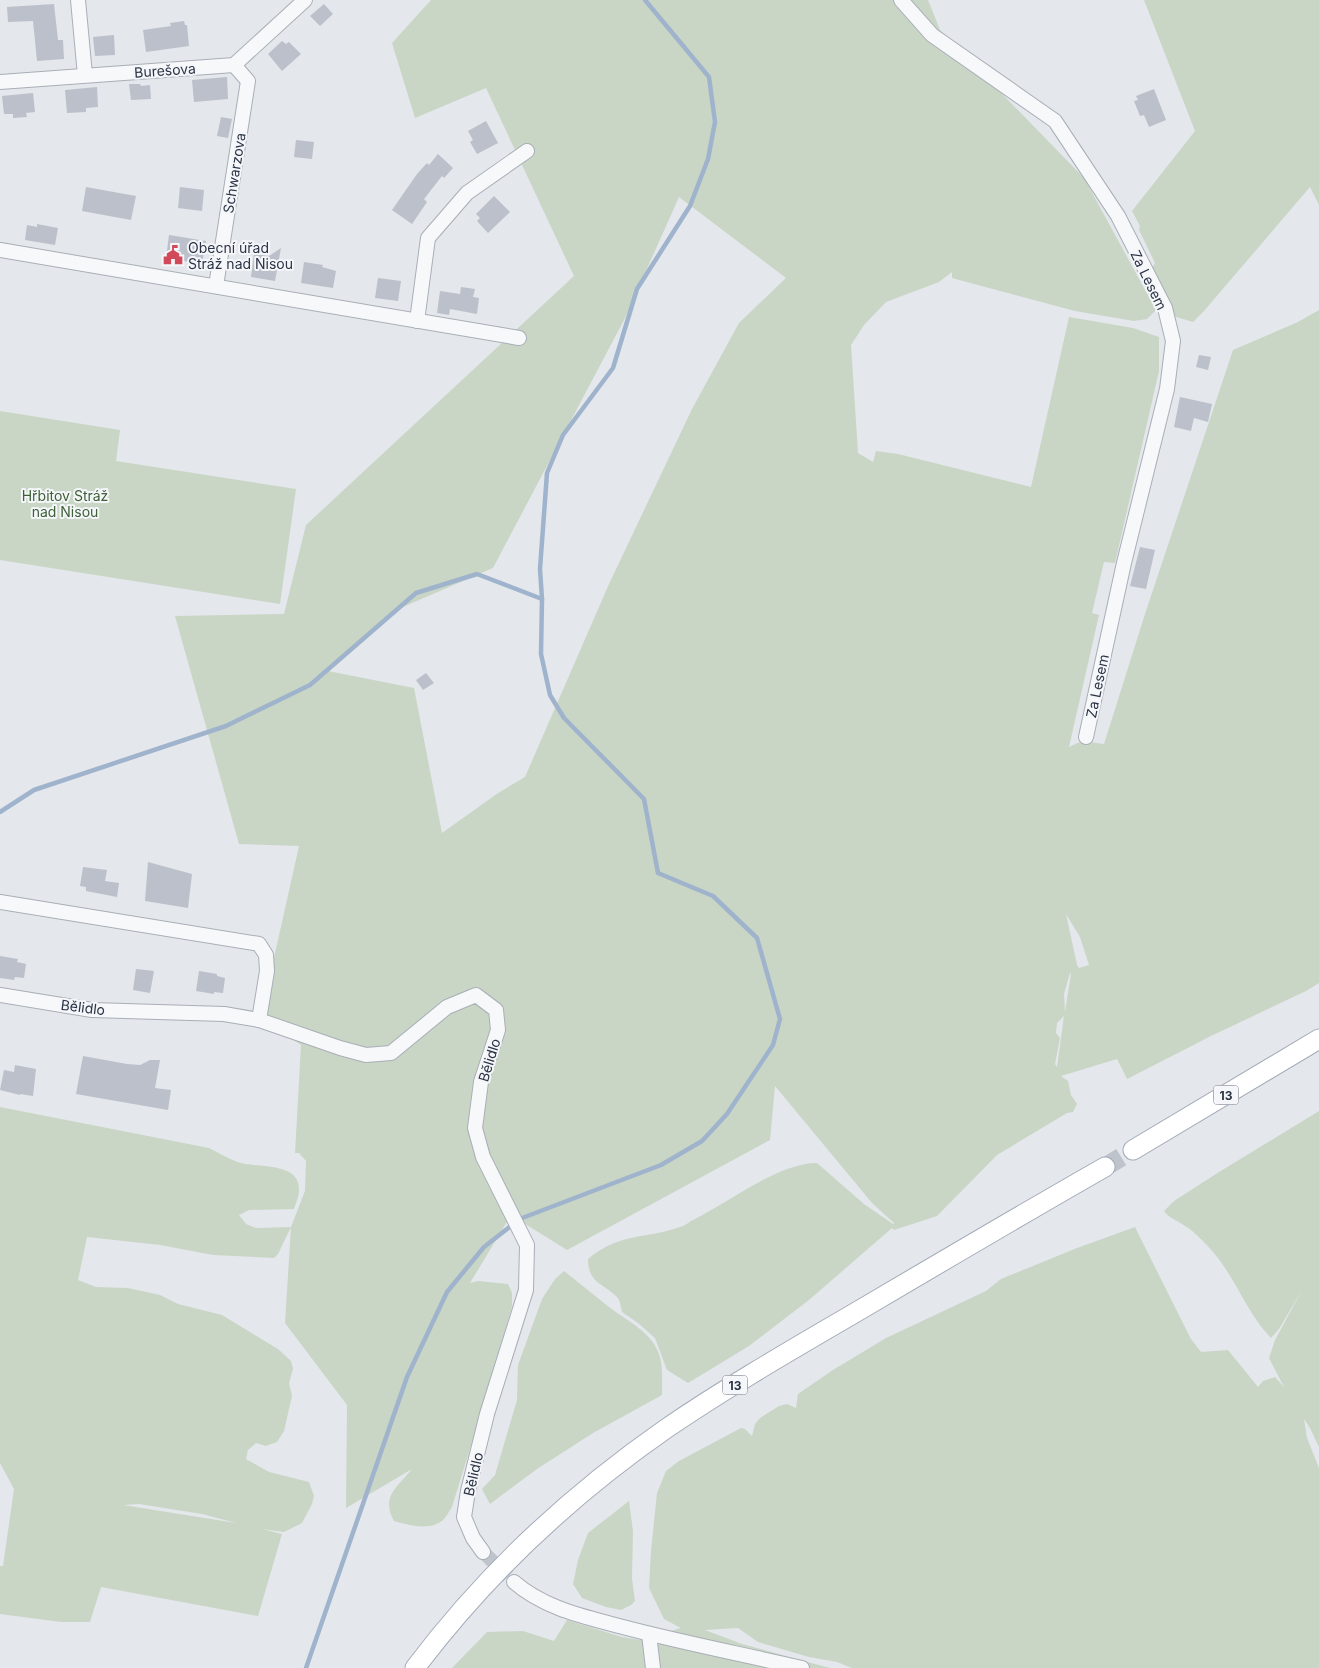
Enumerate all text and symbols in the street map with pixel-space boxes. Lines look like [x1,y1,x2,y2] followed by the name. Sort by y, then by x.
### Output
[134,59,196,81] street label: Burešova
[219,132,249,214] street label: Schwarzova
[188,239,293,272] place label: Obecní úřad Stráž nad Nisou
[162,244,184,266] public building icon: Obecní úřad Stráž nad Nisou
[1127,247,1171,313] street label: Za Lesem
[22,487,108,520] park label: Hřbitov Stráž nad Nisou
[1082,653,1112,719] street label: Za Lesem
[60,996,106,1018] street label: Bělidlo
[474,1036,504,1084] street label: Bělidlo
[1214,1086,1238,1104] road number: 13
[722,1376,748,1394] road number: 13
[460,1450,486,1498] street label: Bělidlo

